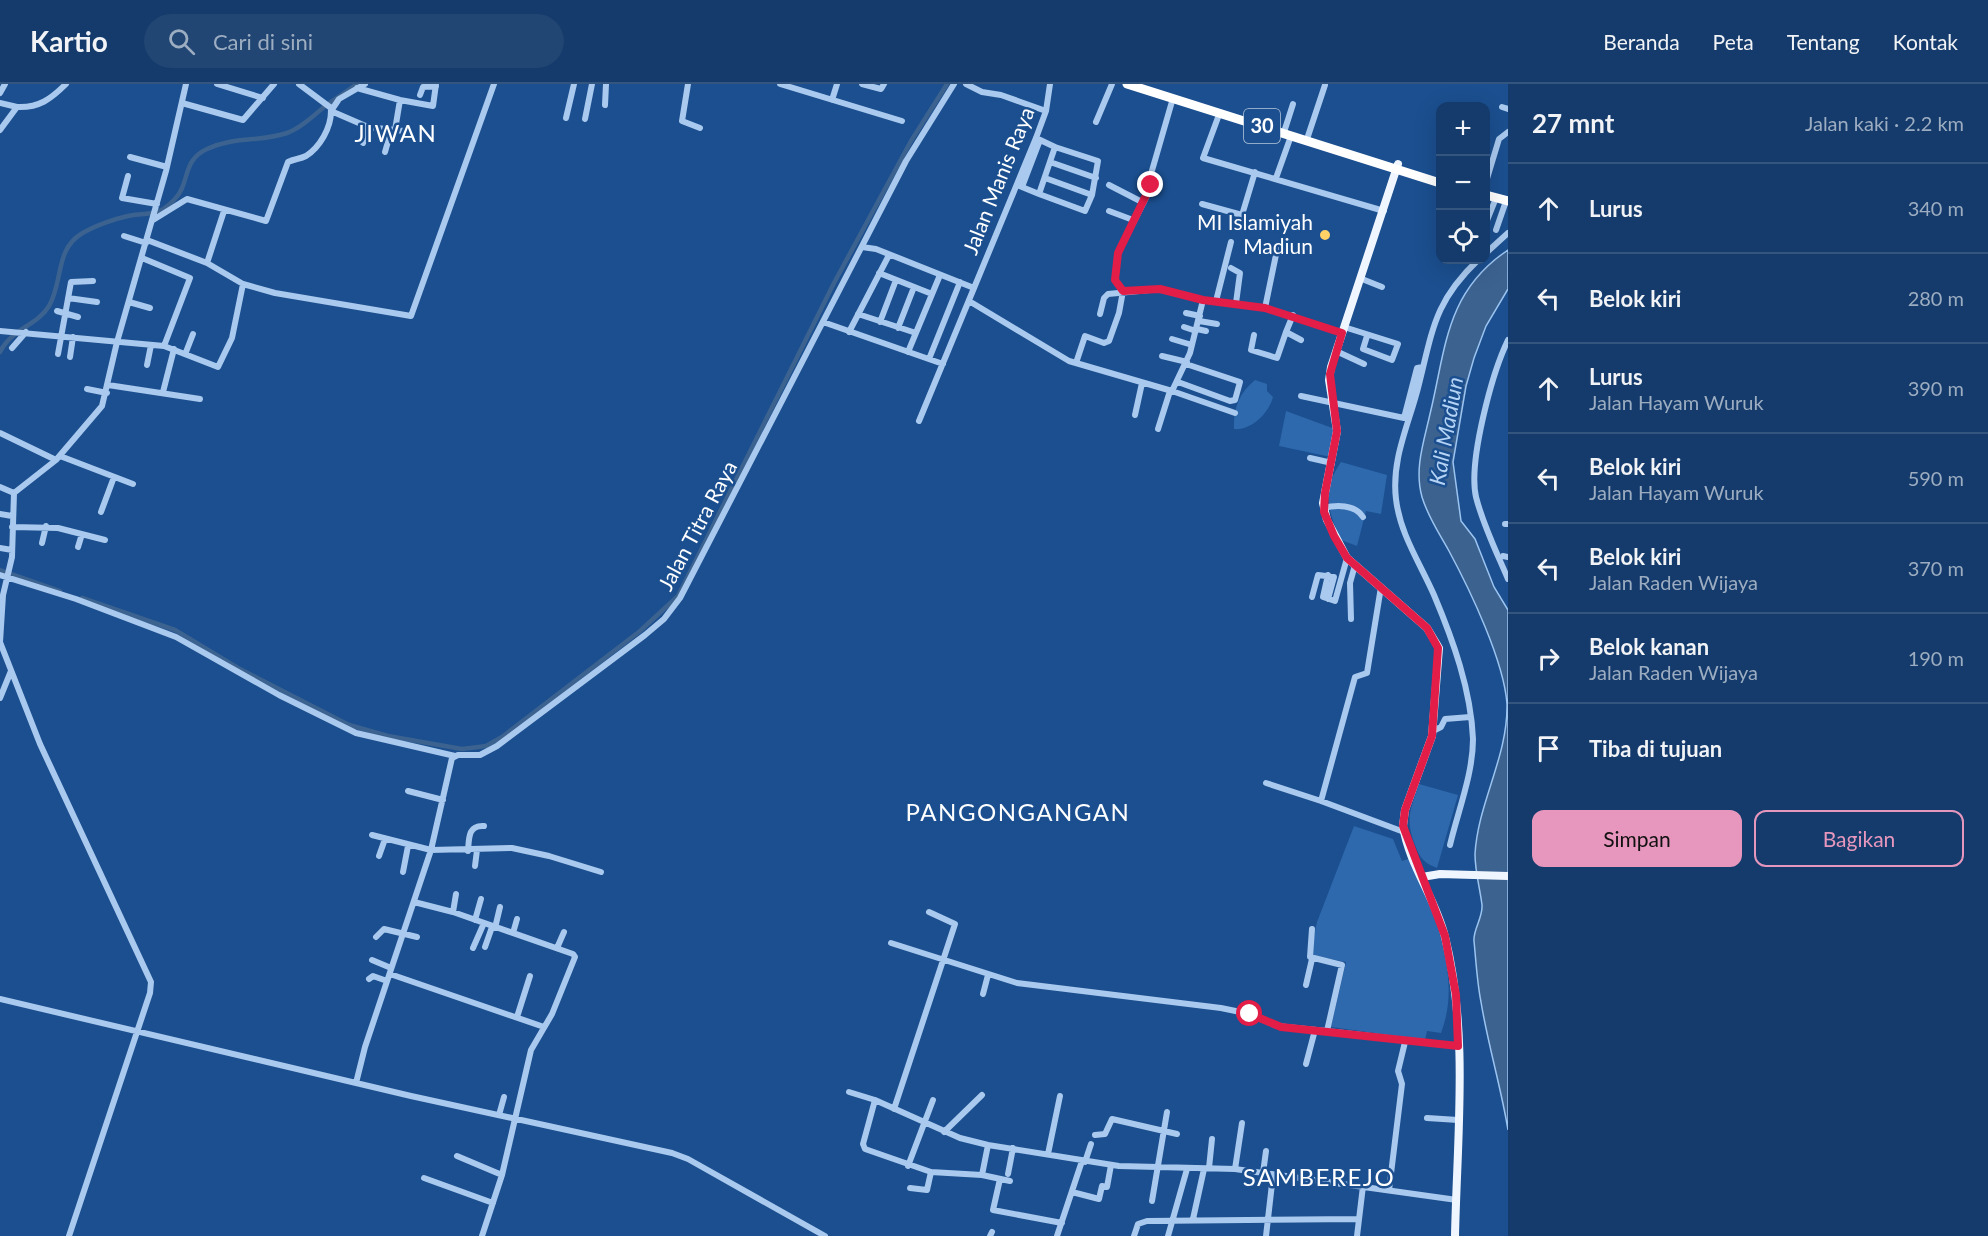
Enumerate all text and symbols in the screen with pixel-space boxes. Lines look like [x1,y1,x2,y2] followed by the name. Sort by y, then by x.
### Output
[144,14,564,68] search box
[30,24,108,58] text: Kartio
[165,25,198,58] icon: search
[213,28,313,55] text: Cari di sini
[1603,29,1680,54] text: Beranda
[1713,29,1754,54] text: Peta
[1787,29,1860,54] text: Tentang
[1893,29,1958,54] text: Kontak
[1436,102,1490,264] map controls
[1436,102,1490,156] button: +
[957,103,1039,258] street label: Jalan Manis Raya
[1532,107,1614,139] text: 27 mnt
[1244,109,1280,143] road number: 30
[1805,111,1964,135] text: Jalan kaki · 2.2 km
[355,118,437,147] district label: JIWAN
[1436,156,1490,210] button: −
[1137,171,1163,197] route end
[1532,192,1565,225] icon: ahead
[1589,195,1643,222] text: Lurus
[1908,196,1964,220] text: 340 m
[1197,209,1313,258] place label: MI Islamiyah Madiun
[1436,210,1490,264] button: locate
[1318,228,1332,242] marker: MI Islamiyah Madiun
[1532,282,1565,315] icon: left
[1589,285,1681,312] text: Belok kiri
[1908,286,1964,310] text: 280 m
[1589,363,1643,390] text: Lurus
[1532,372,1565,405] icon: ahead
[1423,375,1468,487] water label: Kali Madiun
[1908,376,1964,400] text: 390 m
[1589,390,1764,414] text: Jalan Hayam Wuruk
[1589,453,1681,480] text: Belok kiri
[652,456,741,594] street label: Jalan Titra Raya
[1532,462,1565,495] icon: left
[1908,466,1964,490] text: 590 m
[1589,480,1764,504] text: Jalan Hayam Wuruk
[1589,543,1681,570] text: Belok kiri
[1532,552,1565,585] icon: left
[1908,556,1964,580] text: 370 m
[1589,570,1758,594] text: Jalan Raden Wijaya
[1589,633,1709,660] text: Belok kanan
[1532,642,1565,675] icon: right
[1908,646,1964,670] text: 190 m
[1589,660,1758,684] text: Jalan Raden Wijaya
[1532,732,1565,765] icon: arrive
[1589,735,1722,762] text: Tiba di tujuan
[906,797,1130,826] district label: PANGONGANGAN
[1532,810,1742,867] button: Simpan
[1754,810,1964,867] button: Bagikan
[1236,1000,1262,1026] route start
[1243,1162,1395,1191] district label: SAMBEREJO

